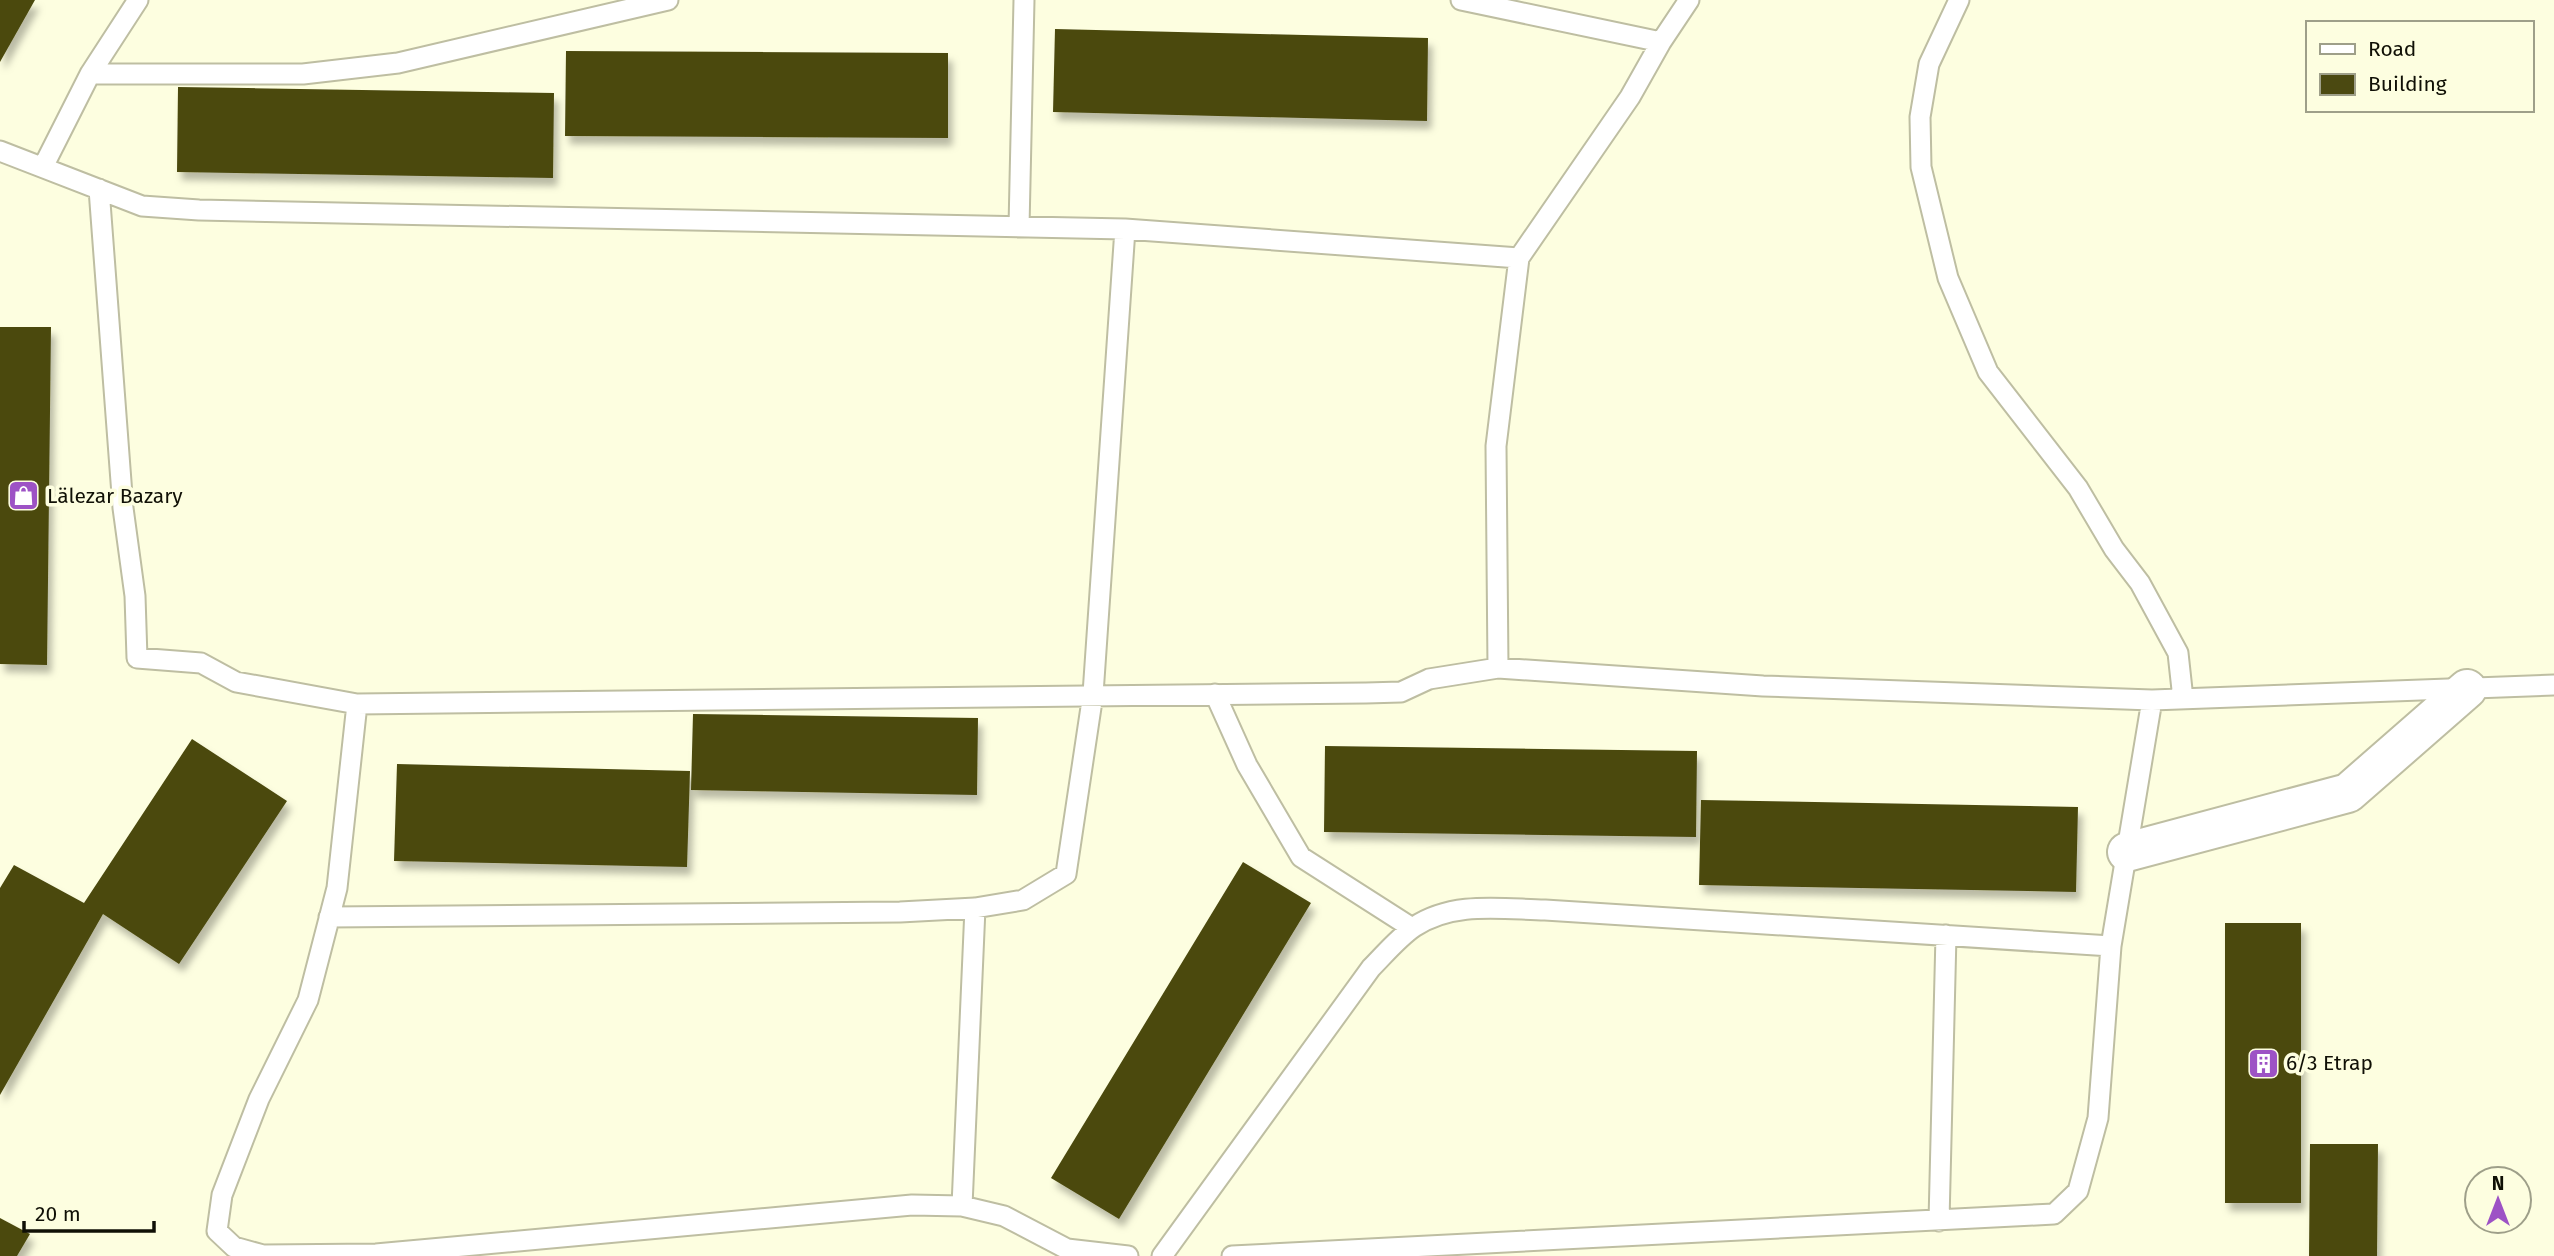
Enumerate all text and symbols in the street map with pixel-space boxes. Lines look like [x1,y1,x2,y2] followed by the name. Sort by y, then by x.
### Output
[2306,21,2533,112] legend
[2368,36,2416,62] text: Road
[2368,71,2447,97] text: Building
[7,479,41,513] shop icon: Lälezar Bazary
[47,483,183,509] place label: Lälezar Bazary
[2246,1046,2280,1080] building icon: 6/3 Etrap
[2286,1050,2373,1076] place label: 6/3 Etrap
[2463,1165,2533,1235] north arrow
[2492,1172,2504,1195] text: N
[24,1190,154,1234] scale bar
[35,1201,81,1227] text: 20 m

